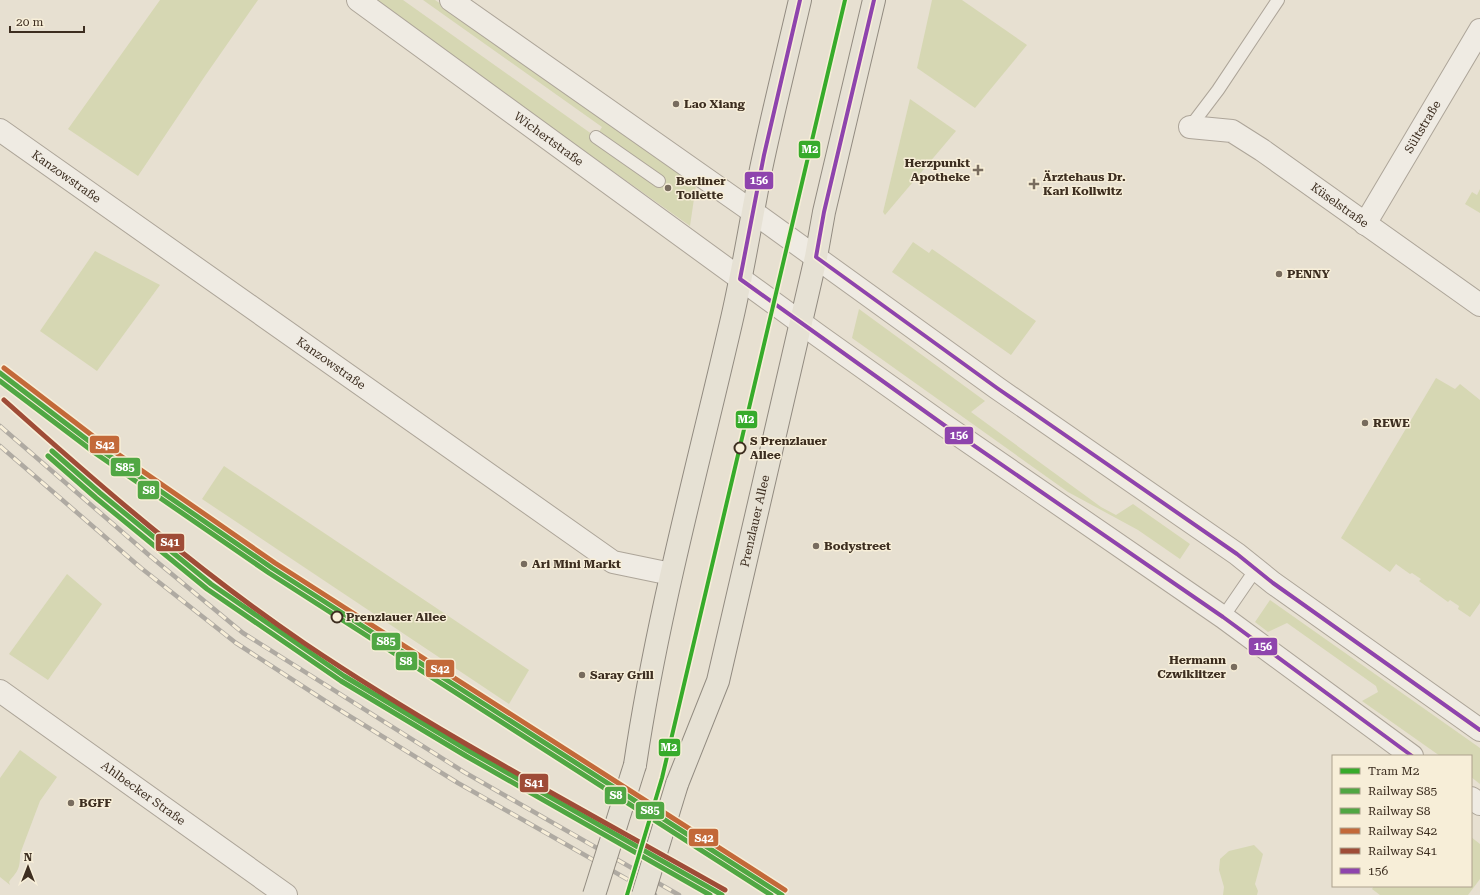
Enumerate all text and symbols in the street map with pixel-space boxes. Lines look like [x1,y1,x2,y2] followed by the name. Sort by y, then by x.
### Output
[10,8,84,34] scale bar
[16,15,43,29] text: 20 m
[684,97,746,111] place label: Lao Xiang
[1402,98,1444,156] street label: Sültstraße
[671,99,681,109] marker: Lao Xiang
[511,109,586,169] street label: Wichertstraße
[798,140,821,159] line badge: M2
[802,143,818,156] text: M2
[29,148,104,206] street label: Kanzowstraße
[904,156,970,184] place label: Herzpunkt Apotheke
[973,165,983,175] marker: Herzpunkt Apotheke
[1043,170,1126,198] place label: Ärztehaus Dr. Karl Kollwitz
[744,171,774,190] line badge: 156
[676,174,726,202] place label: Berliner Toilette
[750,174,768,187] text: 156
[1028,178,1040,190] marker: Ärztehaus Dr. Karl Kollwitz
[1308,180,1371,231] street label: Küselstraße
[663,183,673,193] marker: Berliner Toilette
[1287,267,1331,281] place label: PENNY
[1274,269,1284,279] marker: PENNY
[294,334,369,393] street label: Kanzowstraße
[735,410,758,429] line badge: M2
[738,413,754,426] text: M2
[1373,416,1410,430] place label: REWE
[1360,418,1370,428] marker: REWE
[944,426,974,445] line badge: 156
[950,429,968,442] text: 156
[750,434,828,462] place label: S Prenzlauer Allee
[89,435,120,454] line badge: S42
[95,439,115,452] text: S42
[733,441,747,455] marker: S Prenzlauer Allee
[110,457,141,477] line badge: S85
[115,461,135,474] text: S85
[738,473,772,568] street label: Prenzlauer Allee
[137,480,160,500] line badge: S8
[142,484,156,497] text: S8
[155,533,185,552] line badge: S41
[160,536,180,549] text: S41
[824,539,891,553] place label: Bodystreet
[811,541,821,551] marker: Bodystreet
[532,557,621,571] place label: Ari Mini Markt
[519,559,529,569] marker: Ari Mini Markt
[330,610,344,624] marker: Prenzlauer Allee
[346,610,446,624] place label: Prenzlauer Allee
[371,632,401,651] line badge: S85
[376,635,396,648] text: S85
[1248,637,1278,656] line badge: 156
[1254,640,1272,653] text: 156
[395,651,418,671] line badge: S8
[1157,653,1227,681] place label: Hermann Czwiklitzer
[399,655,413,668] text: S8
[425,659,455,678] line badge: S42
[1229,662,1239,672] marker: Hermann Czwiklitzer
[430,663,450,676] text: S42
[590,668,654,682] place label: Saray Grill
[577,670,587,680] marker: Saray Grill
[658,738,681,757] line badge: M2
[661,741,677,754] text: M2
[1332,755,1472,887] legend
[98,758,188,828] street label: Ahlbecker Straße
[1368,764,1420,778] text: Tram M2
[519,773,549,793] line badge: S41
[524,777,544,790] text: S41
[1368,784,1438,798] text: Railway S85
[604,786,627,805] line badge: S8
[609,789,623,802] text: S8
[79,796,112,810] place label: BGFF
[66,798,76,808] marker: BGFF
[635,801,665,820] line badge: S85
[640,804,660,817] text: S85
[1368,804,1431,818] text: Railway S8
[1368,824,1438,838] text: Railway S42
[688,828,719,847] line badge: S42
[694,832,714,845] text: S42
[1368,844,1438,858] text: Railway S41
[8,847,48,887] north arrow
[24,851,33,864] text: N
[1368,864,1388,878] text: 156

